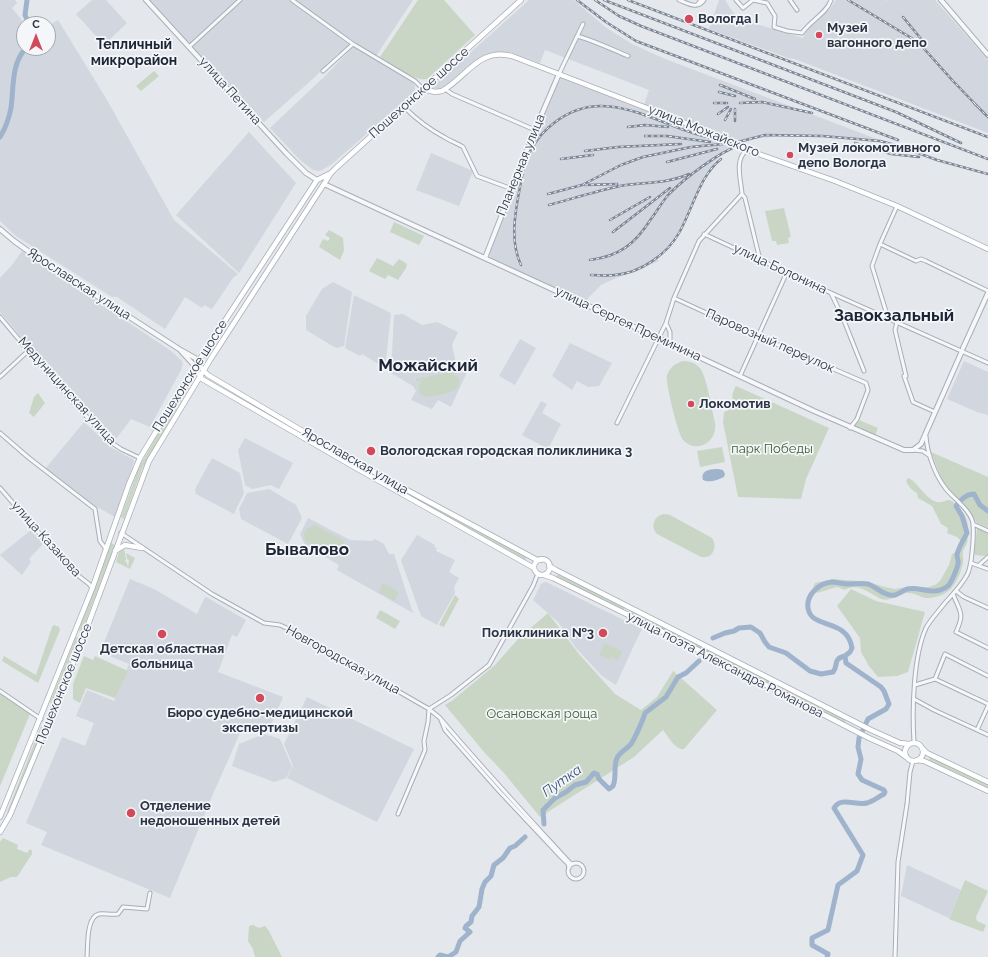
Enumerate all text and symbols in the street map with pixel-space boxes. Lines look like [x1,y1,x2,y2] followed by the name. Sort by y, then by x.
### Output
[698,11,758,27] place label: Вологда I
[683,13,695,25] marker: Вологда I
[16,16,56,56] north arrow
[32,18,40,31] text: С
[827,20,927,51] place label: Музей вагонного депо
[814,30,824,40] marker: Музей вагонного депо
[91,37,177,70] district label: Тепличный микрорайон
[366,44,472,142] street label: Пошехонское шоссе
[196,54,264,128] street label: улица Петина
[646,102,762,160] street label: улица Можайского
[493,112,549,218] street label: Планерная улица
[798,140,941,171] place label: Музей локомотивного депо Вологда
[785,150,795,160] marker: Музей локомотивного депо Вологда
[731,241,829,297] street label: улица Болонина
[24,245,134,323] street label: Ярославская улица
[552,283,704,365] street label: улица Сергея Преминина
[703,305,837,377] street label: Паровозный переулок
[834,306,954,326] district label: Завокзальный
[149,317,231,435] street label: Пошехонское шоссе
[15,334,119,448] street label: Медуницинская улица
[378,356,478,376] district label: Можайский
[699,396,771,412] place label: Локомотив
[686,399,696,409] marker: Локомотив
[299,424,411,498] street label: Ярославская улица
[731,441,813,457] park label: парк Победы
[380,443,632,459] place label: Вологодская городская поликлиника 3
[365,445,377,457] marker: Вологодская городская поликлиника 3
[8,498,84,580] street label: улица Казакова
[265,540,349,560] district label: Бывалово
[624,608,826,722] street label: улица поэта Александра Романова
[33,621,95,747] street label: Пошехонское шоссе
[283,622,403,698] street label: Новгородская улица
[482,625,594,641] place label: Поликлиника №3
[597,627,609,639] marker: Поликлиника №3
[156,628,168,640] marker: Детская областная больница
[100,641,224,672] place label: Детская областная больница
[254,692,266,704] marker: Бюро судебно-медицинской экспертизы
[167,705,353,736] place label: Бюро судебно-медицинской экспертизы
[487,706,597,722] park label: Осановская роща
[539,761,585,801] water label: Путка
[140,798,280,829] place label: Отделение недоношенных детей
[125,807,137,819] marker: Отделение недоношенных детей

